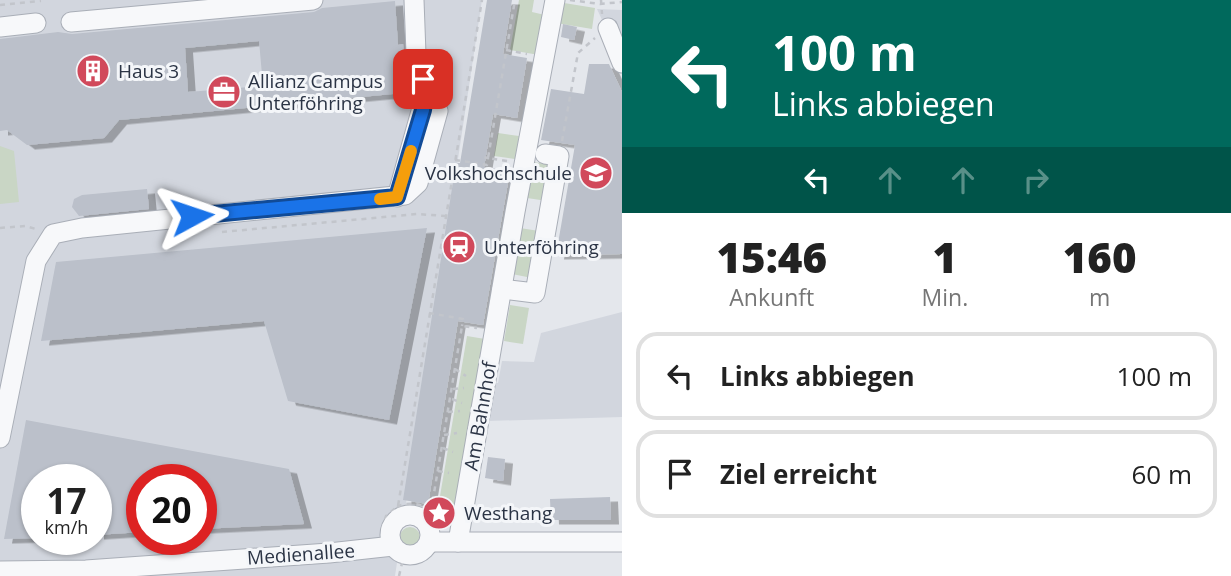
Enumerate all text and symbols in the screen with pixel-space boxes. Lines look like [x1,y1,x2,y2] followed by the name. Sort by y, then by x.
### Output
[772,19,917,85] text: 100 m
[657,28,748,119] icon: left
[393,49,453,109] pin
[74,52,112,90] building icon: Haus 3
[118,58,179,84] place label: Haus 3
[404,60,442,98] icon: arrive
[248,68,383,116] place label: Allianz Campus Unterföhring
[205,73,243,111] office icon: Allianz Campus Unterföhring
[772,82,995,125] text: Links abbiegen
[577,154,615,192] school or university icon: Volkshochschule
[425,160,572,186] place label: Volkshochschule
[798,161,836,199] icon: left
[871,161,909,199] icon: ahead
[944,161,982,199] icon: ahead
[1017,161,1055,199] icon: right
[155,179,229,253] position arrow
[440,228,478,266] station icon: Unterföhring
[716,228,827,285] text: 15:46
[933,228,957,285] text: 1
[1063,228,1137,285] text: 160
[484,234,599,260] place label: Unterföhring
[729,281,814,313] text: Ankunft
[922,281,968,313] text: Min.
[1089,281,1110,313] text: m
[661,357,699,395] icon: left
[458,358,503,472] street label: Am Bahnhof
[720,358,915,394] text: Links abbiegen
[1117,358,1192,394] text: 100 m
[661,455,699,493] icon: arrive
[720,456,877,492] text: Ziel erreicht
[1131,456,1192,492] text: 60 m
[126,464,217,555] speed limit sign: 20
[46,477,87,524] text: 17
[420,494,458,532] place icon: Westhang
[464,500,552,526] place label: Westhang
[45,515,88,539] text: km/h
[246,537,356,571] street label: Medienallee

